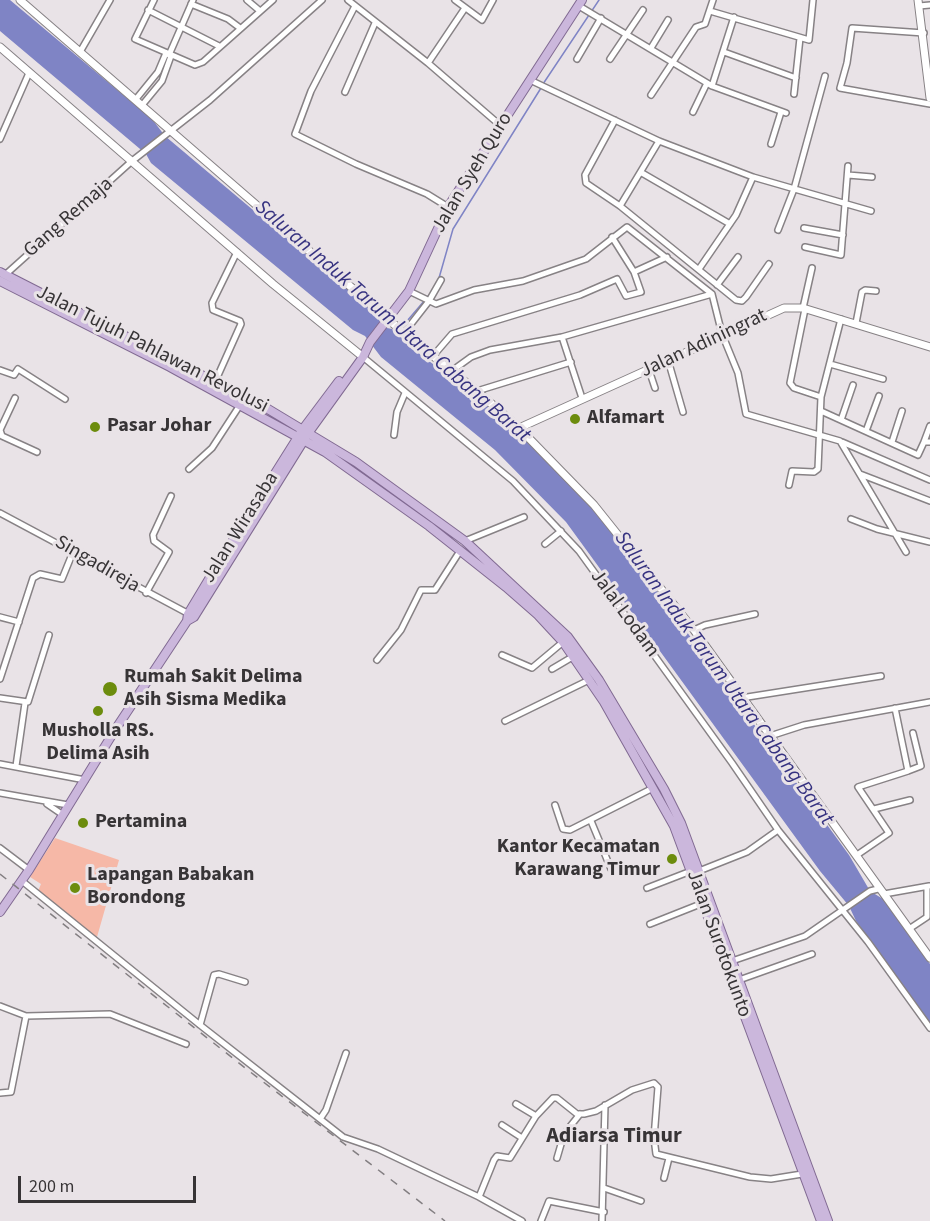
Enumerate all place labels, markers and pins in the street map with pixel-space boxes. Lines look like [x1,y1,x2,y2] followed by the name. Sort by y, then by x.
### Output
[587,407,664,431] place label: Alfamart
[568,412,582,426] marker: Alfamart
[107,415,211,439] place label: Pasar Johar
[88,420,102,434] marker: Pasar Johar
[124,666,302,713] place label: Rumah Sakit Delima Asih Sisma Medika
[101,680,119,698] marker: Rumah Sakit Delima Asih Sisma Medika
[91,704,105,718] marker: Musholla RS. Delima Asih
[41,720,155,767] place label: Musholla RS. Delima Asih
[95,811,187,835] place label: Pertamina
[76,816,90,830] marker: Pertamina
[497,836,660,883] place label: Kantor Kecamatan Karawang Timur
[665,852,679,866] marker: Kantor Kecamatan Karawang Timur
[87,864,255,911] place label: Lapangan Babakan Borondong
[68,881,82,895] marker: Lapangan Babakan Borondong

